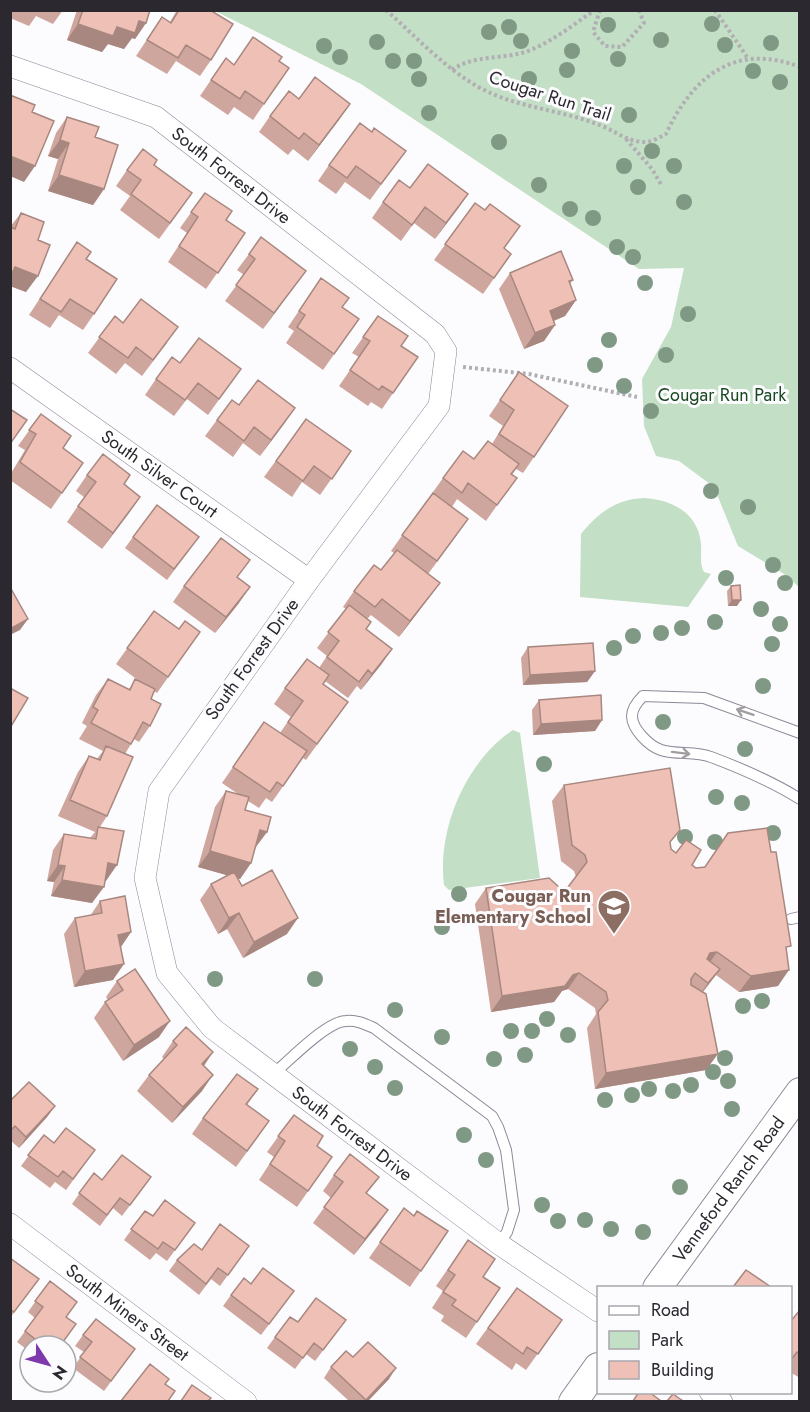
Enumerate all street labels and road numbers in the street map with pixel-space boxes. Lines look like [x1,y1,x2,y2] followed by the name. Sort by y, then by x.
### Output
[486,64,614,128] street label: Cougar Run Trail
[166,121,297,230] street label: South Forrest Drive
[96,423,224,525] street label: South Silver Court
[199,593,305,725] street label: South Forrest Drive
[286,1079,418,1187] street label: South Forrest Drive
[667,1111,791,1268] street label: Venneford Ranch Road
[60,1258,195,1368] street label: South Miners Street

